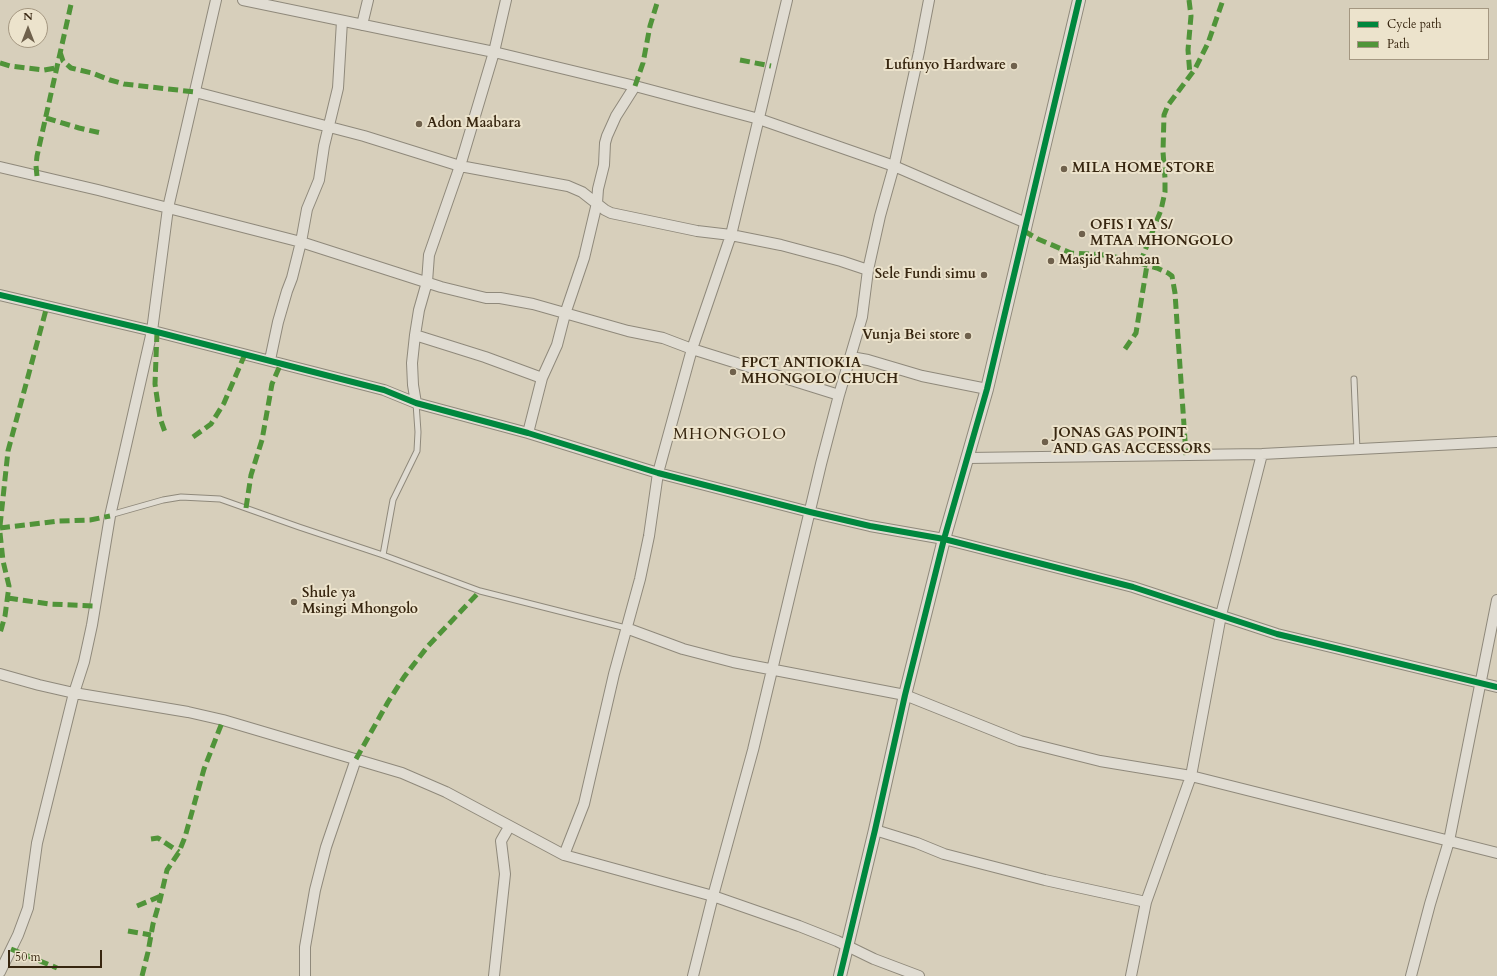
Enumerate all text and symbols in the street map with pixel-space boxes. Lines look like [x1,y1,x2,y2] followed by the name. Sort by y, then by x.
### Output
[8,8,48,48] north arrow
[1349,8,1489,60] legend
[23,9,33,24] text: N
[1387,16,1442,32] text: Cycle path
[1387,36,1410,52] text: Path
[885,58,1006,74] place label: Lufunyo Hardware
[1009,61,1019,71] marker: Lufunyo Hardware
[427,116,521,132] place label: Adon Maabara
[414,119,424,129] marker: Adon Maabara
[1072,161,1214,177] place label: MILA HOME STORE
[1059,164,1069,174] marker: MILA HOME STORE
[1090,218,1233,250] place label: OFIS I YA S/ MTAA MHONGOLO
[1077,229,1087,239] marker: OFIS I YA S/ MTAA MHONGOLO
[1059,253,1160,269] place label: Masjid Rahman
[1046,256,1056,266] marker: Masjid Rahman
[875,267,976,283] place label: Sele Fundi simu
[979,270,989,280] marker: Sele Fundi simu
[862,328,960,344] place label: Vunja Bei store
[963,331,973,341] marker: Vunja Bei store
[741,356,898,388] place label: FPCT ANTIOKIA MHONGOLO CHUCH
[728,367,738,377] marker: FPCT ANTIOKIA MHONGOLO CHUCH
[673,425,787,445] district label: MHONGOLO
[1053,426,1211,458] place label: JONAS GAS POINT AND GAS ACCESSORS
[1040,437,1050,447] marker: JONAS GAS POINT AND GAS ACCESSORS
[302,586,418,618] place label: Shule ya Msingi Mhongolo
[289,597,299,607] marker: Shule ya Msingi Mhongolo
[10,942,104,968] scale bar
[15,949,41,965] text: 50 m

